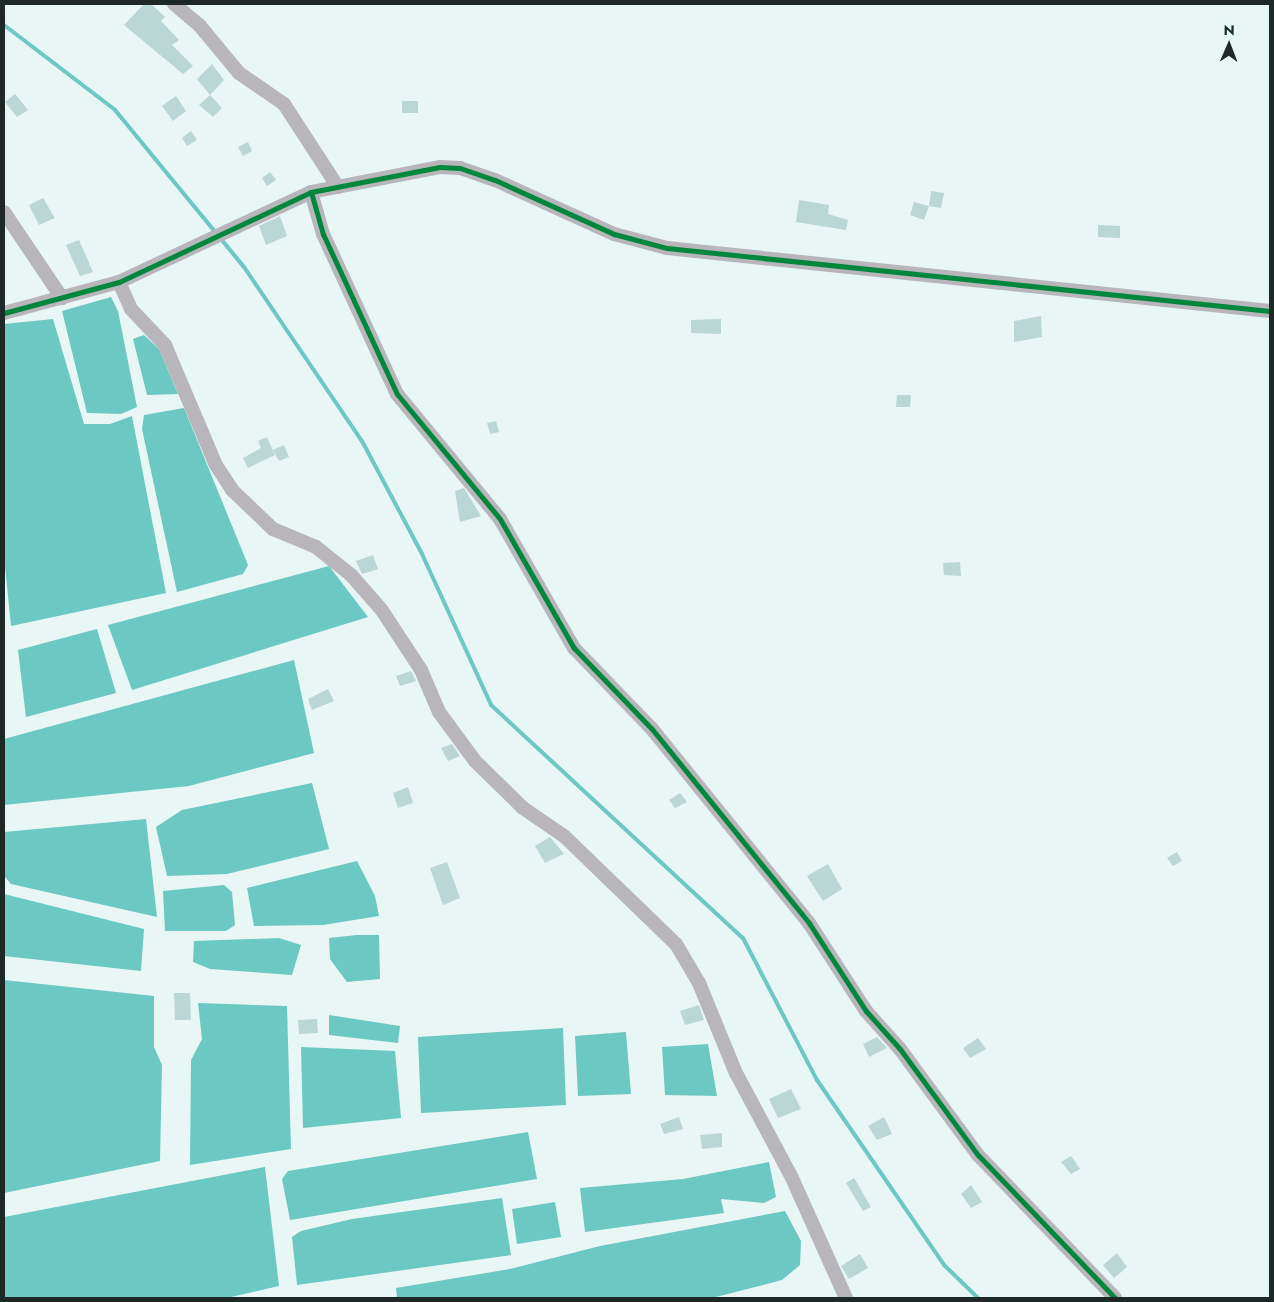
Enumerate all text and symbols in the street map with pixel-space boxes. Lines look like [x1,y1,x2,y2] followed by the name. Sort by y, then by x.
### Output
[1204,20,1254,70] north arrow
[1224,20,1235,40] text: N

